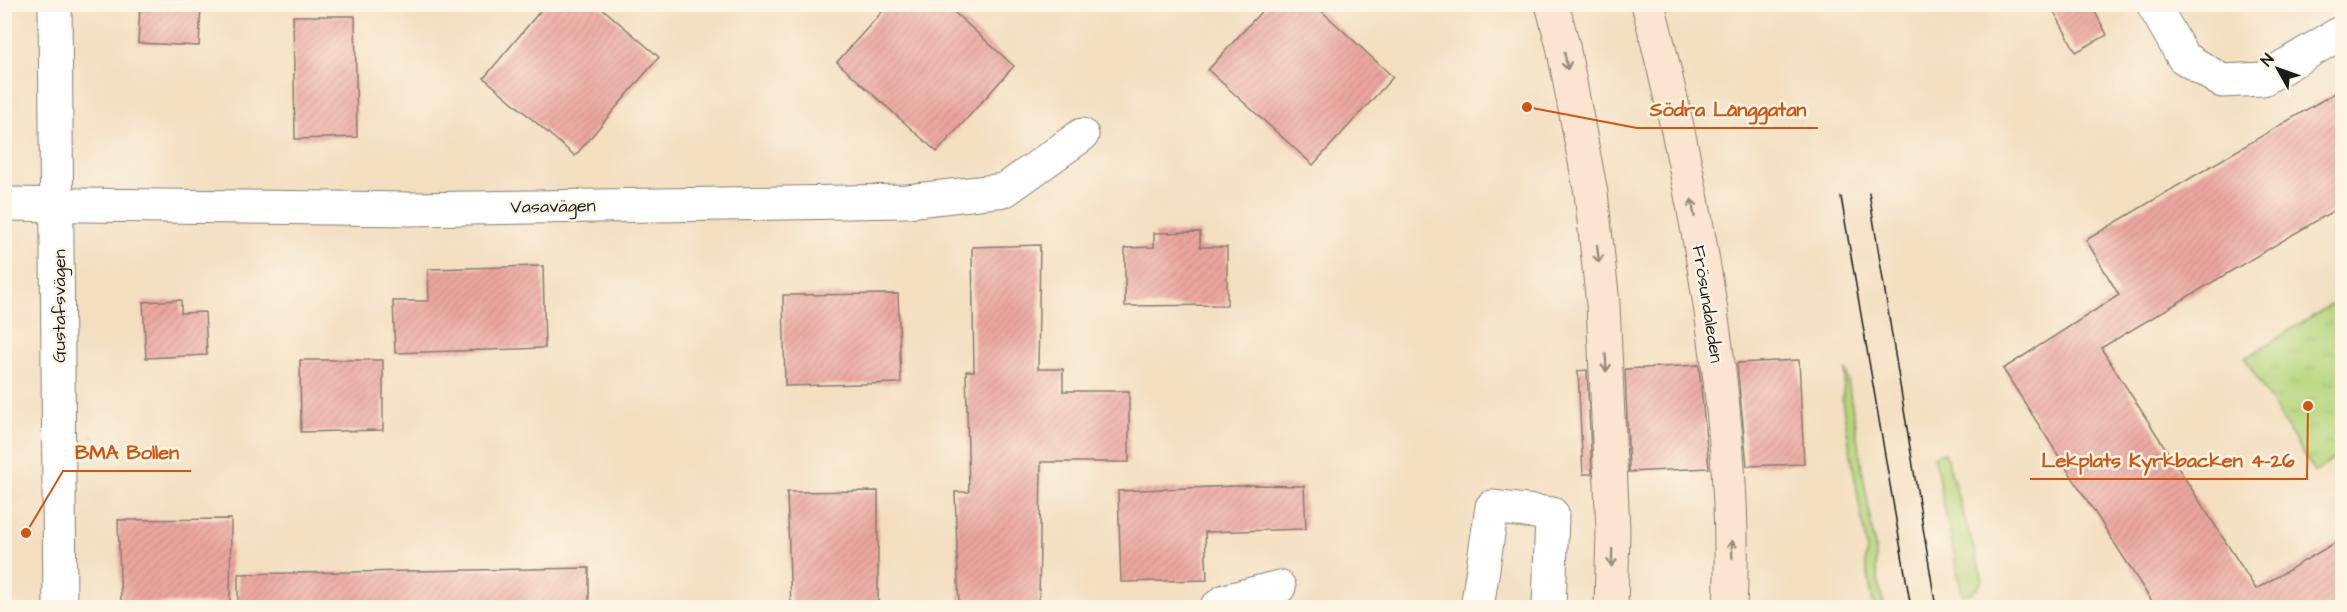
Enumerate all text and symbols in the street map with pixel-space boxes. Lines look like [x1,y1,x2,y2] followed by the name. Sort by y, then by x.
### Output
[2248,39,2308,99] north arrow
[2256,49,2279,71] text: N
[1561,51,1572,71] one-way arrow
[1637,90,1818,128] callout: Södra Långgatan
[1649,96,1806,125] text: Södra Långgatan
[510,193,596,221] street label: Vasavägen
[1687,199,1698,218] one-way arrow
[1593,243,1604,263] one-way arrow
[1686,244,1729,365] street label: Frösundaleden
[47,249,73,363] street label: Gustafsvägen
[1600,352,1611,372] one-way arrow
[63,433,191,471] callout: BMA Bollen
[75,439,179,467] text: BMA Bollen
[2030,441,2307,479] callout: Lekplats Kyrkbacken 4-26
[2042,447,2295,476] text: Lekplats Kyrkbacken 4-26
[1727,540,1738,560] one-way arrow
[1606,547,1618,567] one-way arrow

